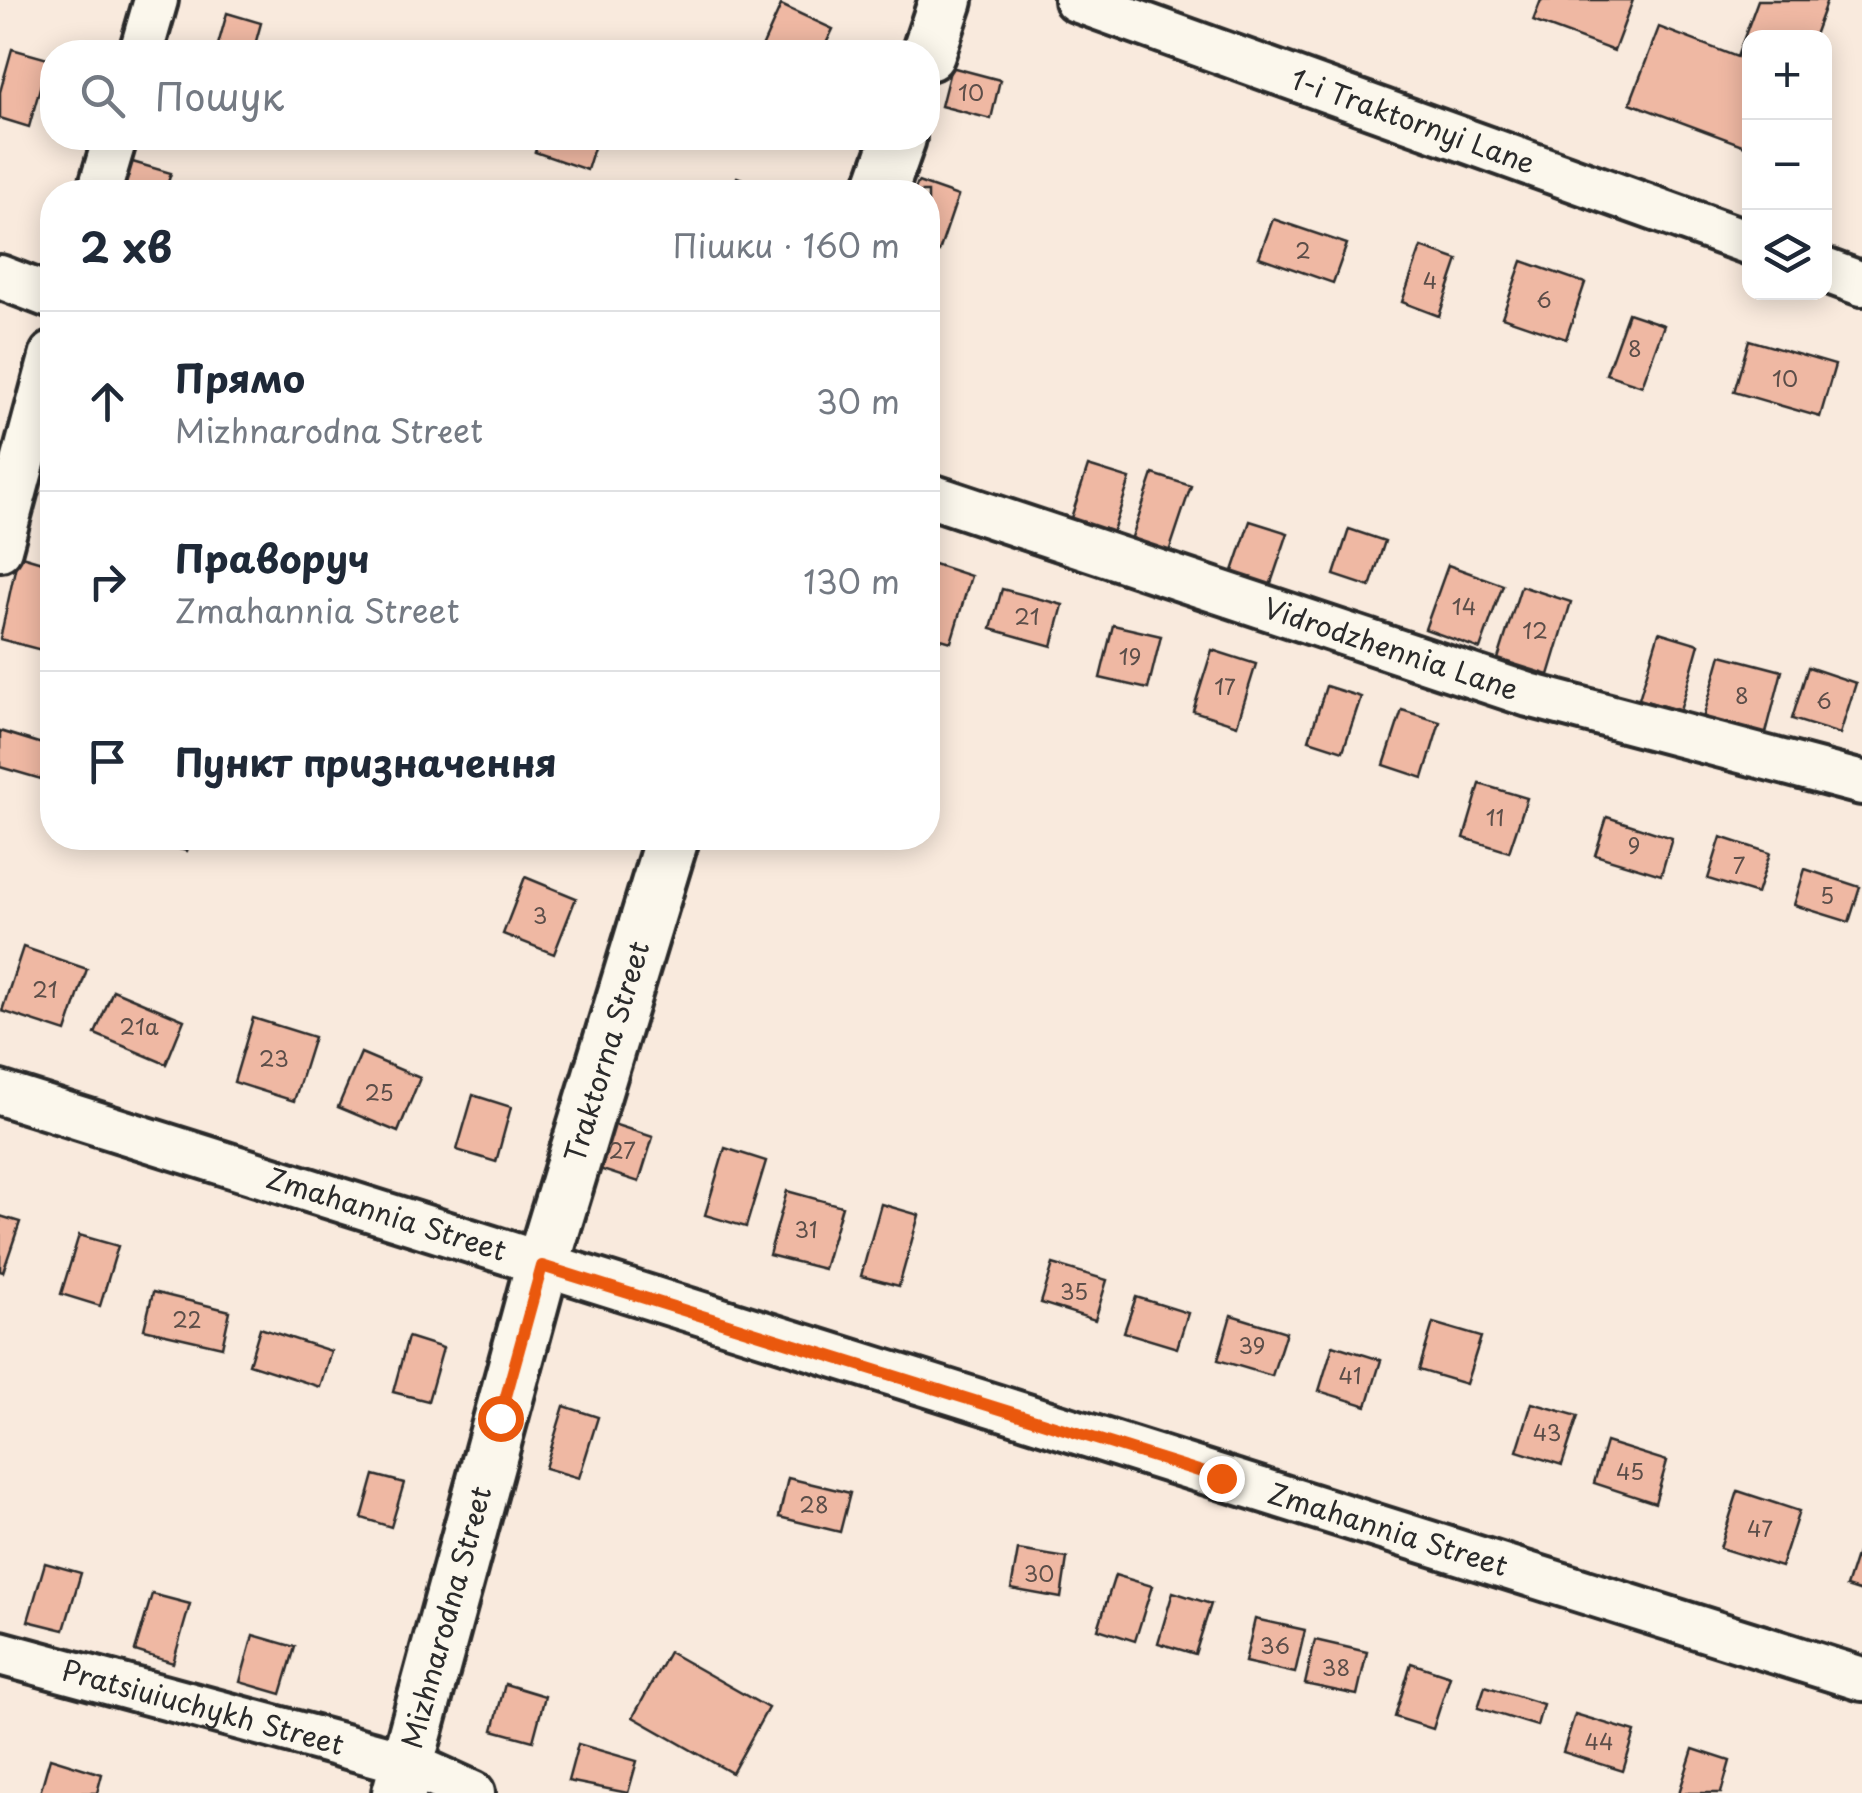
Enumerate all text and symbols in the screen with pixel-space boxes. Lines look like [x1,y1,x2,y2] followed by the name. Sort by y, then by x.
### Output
[1742,30,1832,300] map controls
[1742,30,1832,120] button: +
[40,40,940,150] search box
[1285,56,1542,184] street label: 1-i Traktornyi Lane
[155,67,284,124] text: Пошук
[75,68,130,123] icon: search
[958,75,984,108] house number: 10
[1742,120,1832,210] button: −
[1742,210,1832,300] button: layers
[80,214,172,277] text: 2 хв
[673,221,900,269] text: Пішки · 160 m
[1295,233,1311,266] house number: 2
[1423,263,1437,296] house number: 4
[1536,282,1552,315] house number: 6
[1628,331,1642,364] house number: 8
[175,349,305,406] text: Прямо
[1772,361,1798,394] house number: 10
[80,374,135,429] icon: ahead
[816,377,900,425] text: 30 m
[175,406,483,454] text: Mizhnarodna Street
[175,529,370,586] text: Праворуч
[80,554,135,609] icon: right
[803,557,900,605] text: 130 m
[1258,585,1525,710] street label: Vidrodzhennia Lane
[175,586,460,634] text: Zmahannia Street
[1452,589,1476,622] house number: 14
[1014,599,1040,632] house number: 21
[1522,613,1548,646] house number: 12
[1119,639,1141,672] house number: 19
[1214,669,1236,702] house number: 17
[1735,678,1749,711] house number: 8
[1816,683,1832,716] house number: 6
[175,733,557,790] text: Пункт призначення
[80,734,135,789] icon: arrive
[1486,800,1504,833] house number: 11
[1628,828,1640,861] house number: 9
[1733,848,1745,881] house number: 7
[1820,878,1834,911] house number: 5
[533,898,547,931] house number: 3
[552,935,660,1167] street label: Traktorna Street
[32,972,58,1005] house number: 21
[119,1009,159,1042] house number: 21а
[259,1041,289,1074] house number: 23
[364,1075,394,1108] house number: 25
[608,1133,636,1166] house number: 27
[262,1155,512,1271] street label: Zmahannia Street
[794,1212,818,1245] house number: 31
[1060,1274,1088,1307] house number: 35
[172,1302,202,1335] house number: 22
[1239,1328,1265,1361] house number: 39
[1338,1358,1362,1391] house number: 41
[478,1396,524,1442] route start
[1533,1415,1561,1448] house number: 43
[1616,1454,1644,1487] house number: 45
[1199,1456,1245,1502] route end
[1263,1470,1514,1586] street label: Zmahannia Street
[389,1481,501,1753] street label: Mizhnarodna Street
[799,1487,829,1520] house number: 28
[1747,1511,1773,1544] house number: 47
[1024,1556,1054,1589] house number: 30
[1260,1628,1290,1661] house number: 36
[57,1648,349,1765] street label: Pratsiuiuchykh Street
[1322,1650,1350,1683] house number: 38
[1584,1724,1614,1757] house number: 44

